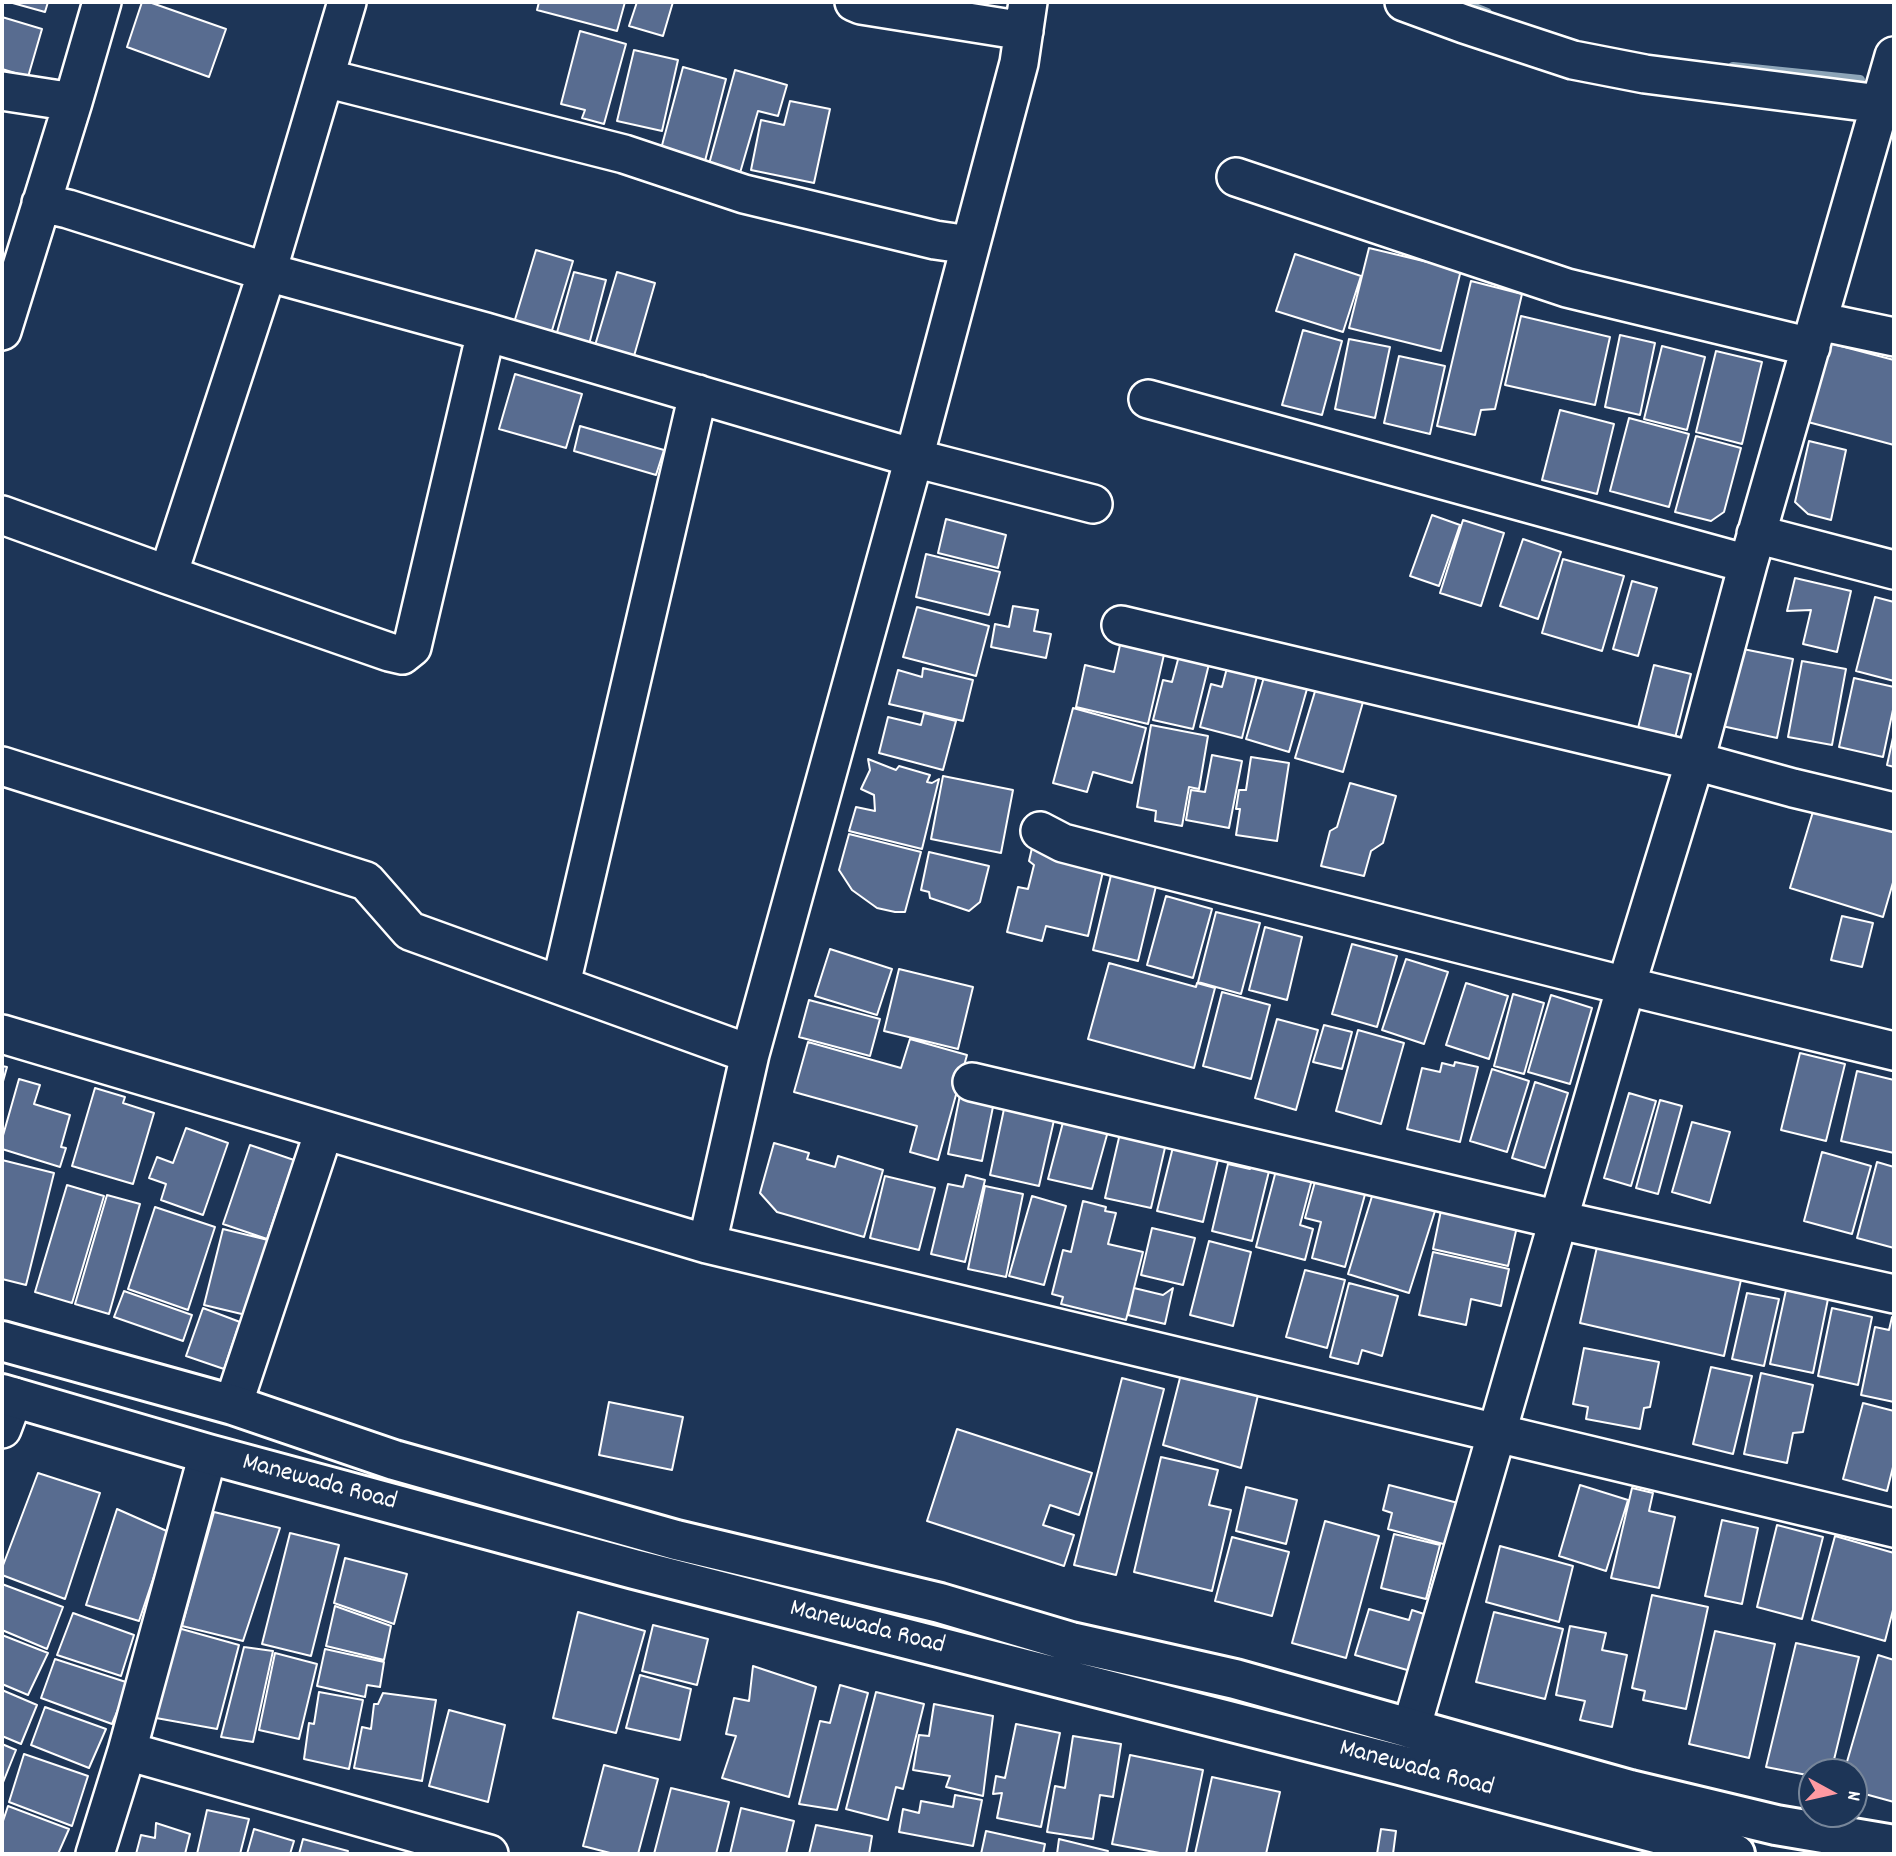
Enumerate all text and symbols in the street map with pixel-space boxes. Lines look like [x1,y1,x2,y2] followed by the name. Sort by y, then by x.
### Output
[238,1448,400,1520] street label: Manewada Road
[786,1595,948,1663] street label: Manewada Road
[1335,1734,1497,1806] street label: Manewada Road
[1798,1758,1868,1828] north arrow
[1838,1789,1866,1802] text: N

